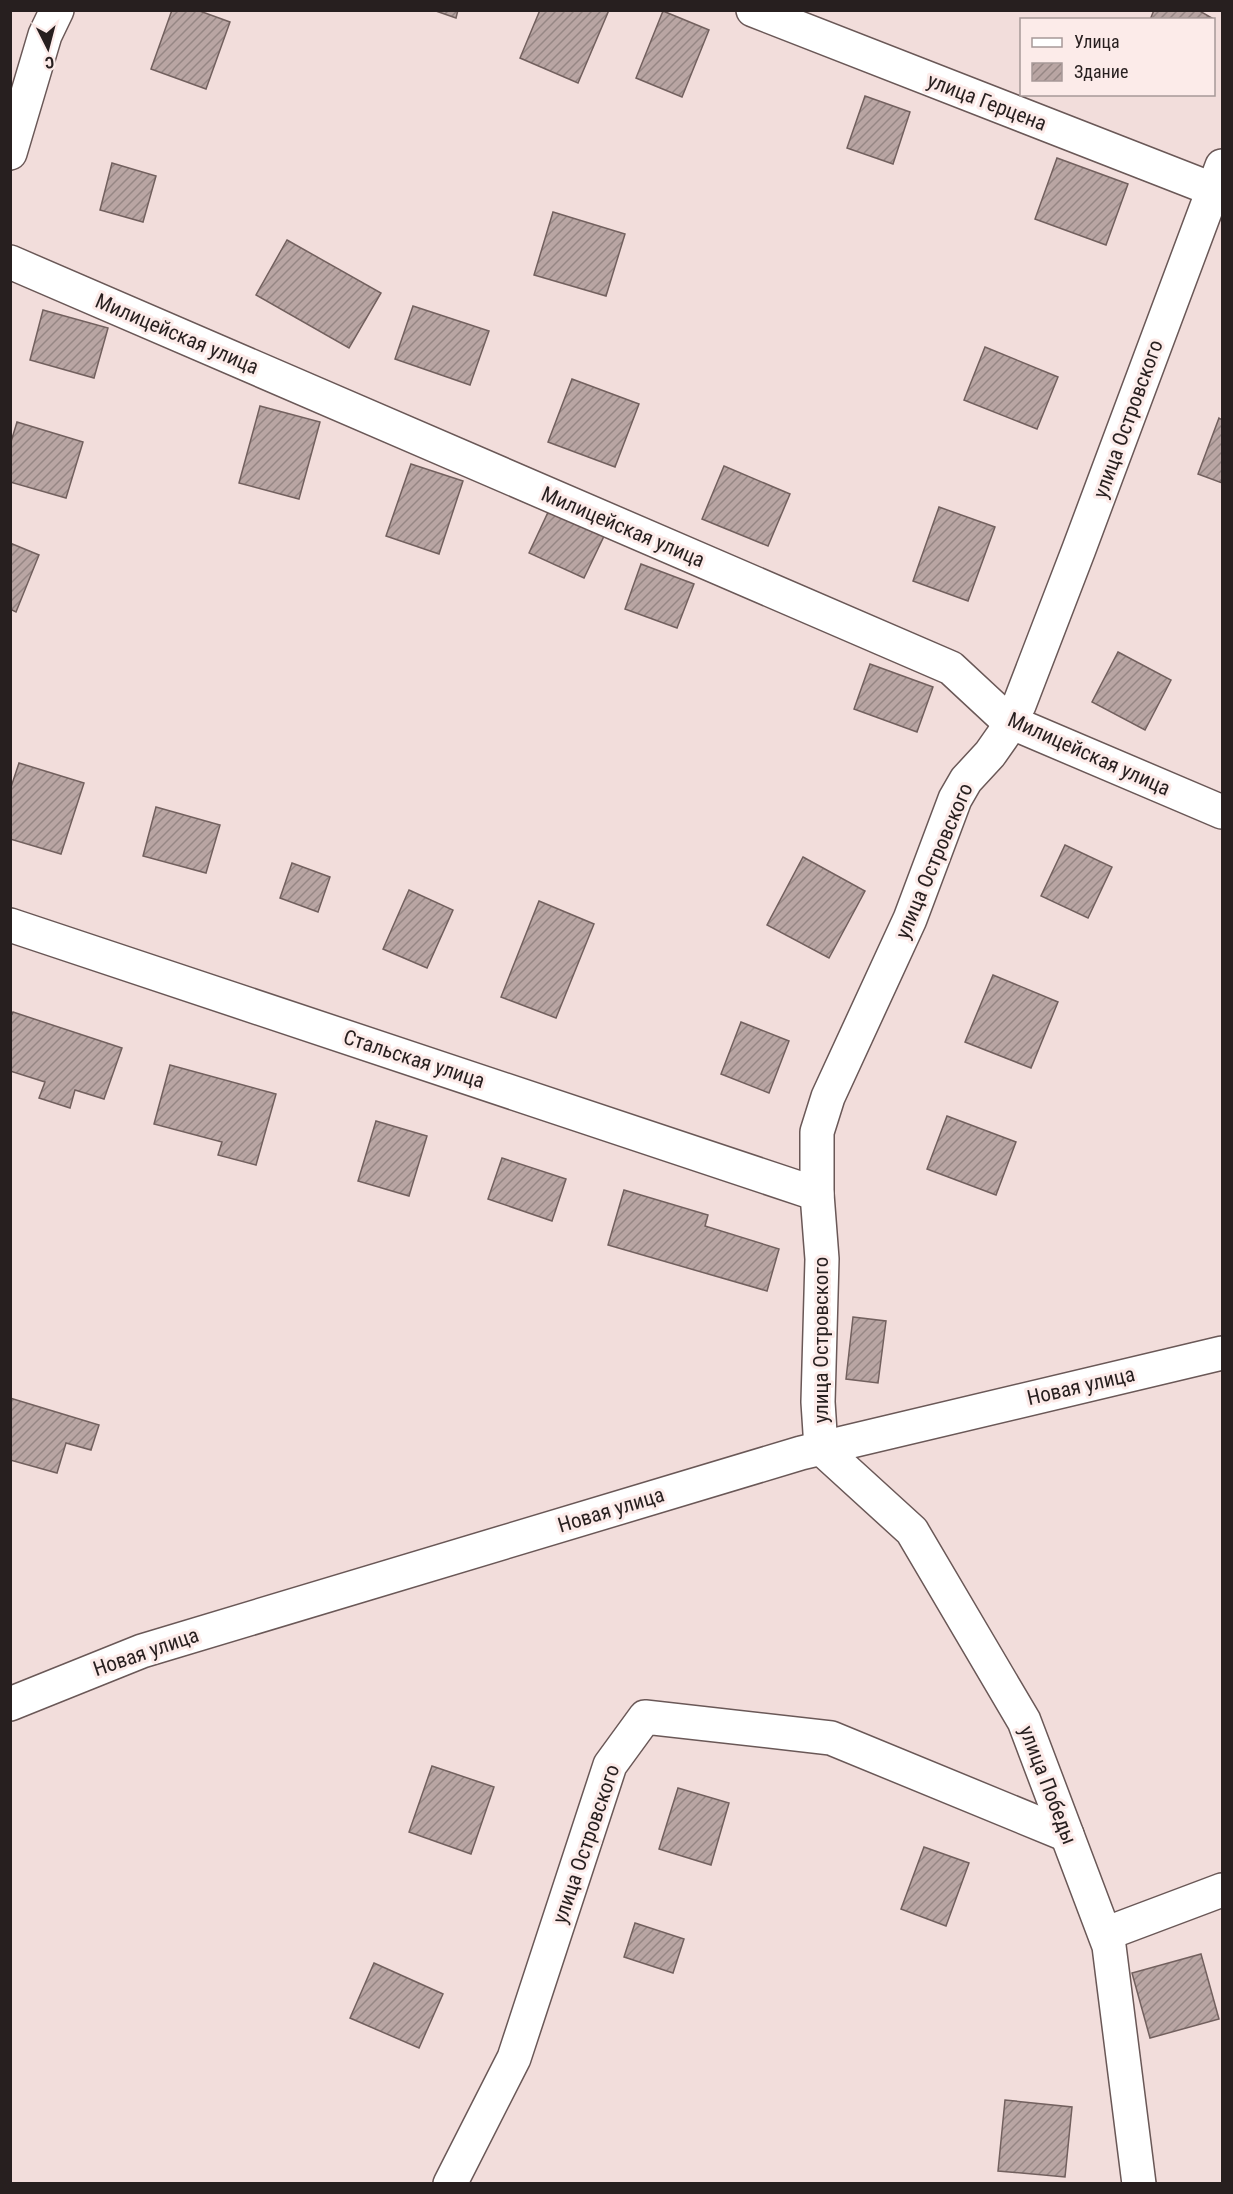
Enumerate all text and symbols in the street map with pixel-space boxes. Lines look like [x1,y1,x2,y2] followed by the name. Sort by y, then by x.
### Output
[18,18,78,78] north arrow
[1020,18,1215,96] legend
[1074,31,1120,52] text: Улица
[44,52,55,72] text: С
[1074,61,1128,82] text: Здание
[924,68,1050,136] street label: улица Герцена
[92,289,262,379] street label: Милицейская улица
[1088,337,1168,501] street label: улица Островского
[538,482,708,572] street label: Милицейская улица
[1004,707,1174,801] street label: Милицейская улица
[890,780,978,942] street label: улица Островского
[340,1025,488,1093] street label: Стальская улица
[809,1257,833,1423] street label: улица Островского
[1025,1362,1137,1410] street label: Новая улица
[555,1482,667,1538] street label: Новая улица
[90,1623,202,1681] street label: Новая улица
[1014,1722,1082,1848] street label: улица Победы
[548,1761,624,1927] street label: улица Островского

